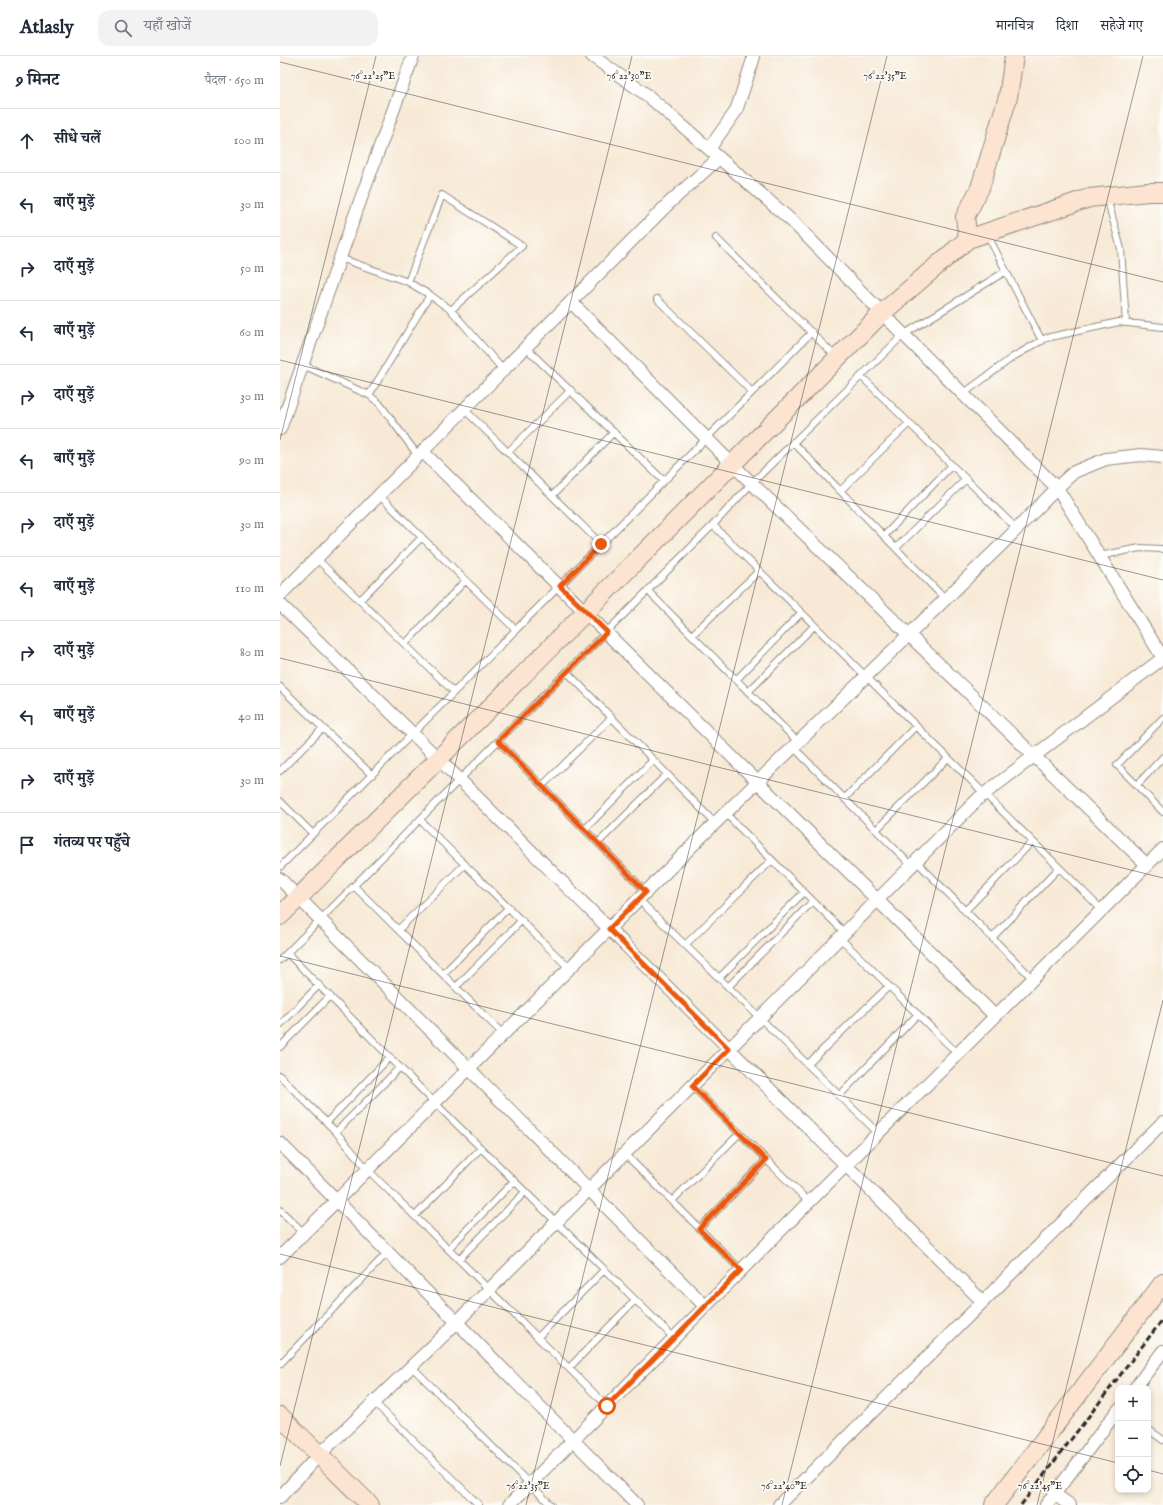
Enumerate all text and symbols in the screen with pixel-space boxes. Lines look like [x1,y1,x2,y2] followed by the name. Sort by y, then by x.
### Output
[98,10,378,46] search box
[20,16,74,40] text: Atlasly
[144,16,191,35] text: यहाँ खोजें
[112,17,134,39] icon: search
[996,17,1034,35] text: मानचित्र
[1056,17,1078,35] text: दिशा
[1100,17,1143,35] text: सहेजे गए
[16,70,59,91] text: 9 मिनट
[351,70,395,83] text: 76°22'25"E
[607,70,651,83] text: 76°22'30"E
[863,70,907,83] text: 76°22'35"E
[205,72,264,89] text: पैदल · 650 m
[54,129,101,148] text: सीधे चलें
[16,130,38,152] icon: ahead
[234,132,264,149] text: 100 m
[54,193,94,212] text: बाएँ मुड़ें
[16,194,38,216] icon: left
[240,196,264,213] text: 30 m
[54,257,94,276] text: दाएँ मुड़ें
[16,258,38,280] icon: right
[240,260,264,277] text: 50 m
[54,321,94,340] text: बाएँ मुड़ें
[16,322,38,344] icon: left
[239,324,264,341] text: 60 m
[54,385,94,404] text: दाएँ मुड़ें
[16,386,38,408] icon: right
[240,388,264,405] text: 30 m
[54,449,94,468] text: बाएँ मुड़ें
[16,450,38,472] icon: left
[239,452,264,469] text: 90 m
[54,513,94,532] text: दाएँ मुड़ें
[16,514,38,536] icon: right
[240,516,264,533] text: 30 m
[592,535,610,553] route end
[54,577,94,596] text: बाएँ मुड़ें
[16,578,38,600] icon: left
[235,580,264,597] text: 110 m
[54,641,94,660] text: दाएँ मुड़ें
[16,642,38,664] icon: right
[240,644,264,661] text: 80 m
[54,705,94,724] text: बाएँ मुड़ें
[16,706,38,728] icon: left
[238,708,264,725] text: 40 m
[54,769,94,788] text: दाएँ मुड़ें
[16,770,38,792] icon: right
[240,772,264,789] text: 30 m
[54,833,130,852] text: गंतव्य पर पहुँचे
[16,834,38,856] icon: arrive
[1115,1385,1151,1493] map controls
[1115,1385,1151,1421] button: +
[598,1397,616,1415] route start
[1115,1421,1151,1457] button: −
[1115,1457,1151,1493] button: locate
[506,1480,550,1493] text: 76°22'35"E
[761,1480,807,1493] text: 76°22'40"E
[1018,1480,1062,1493] text: 76°22'45"E

